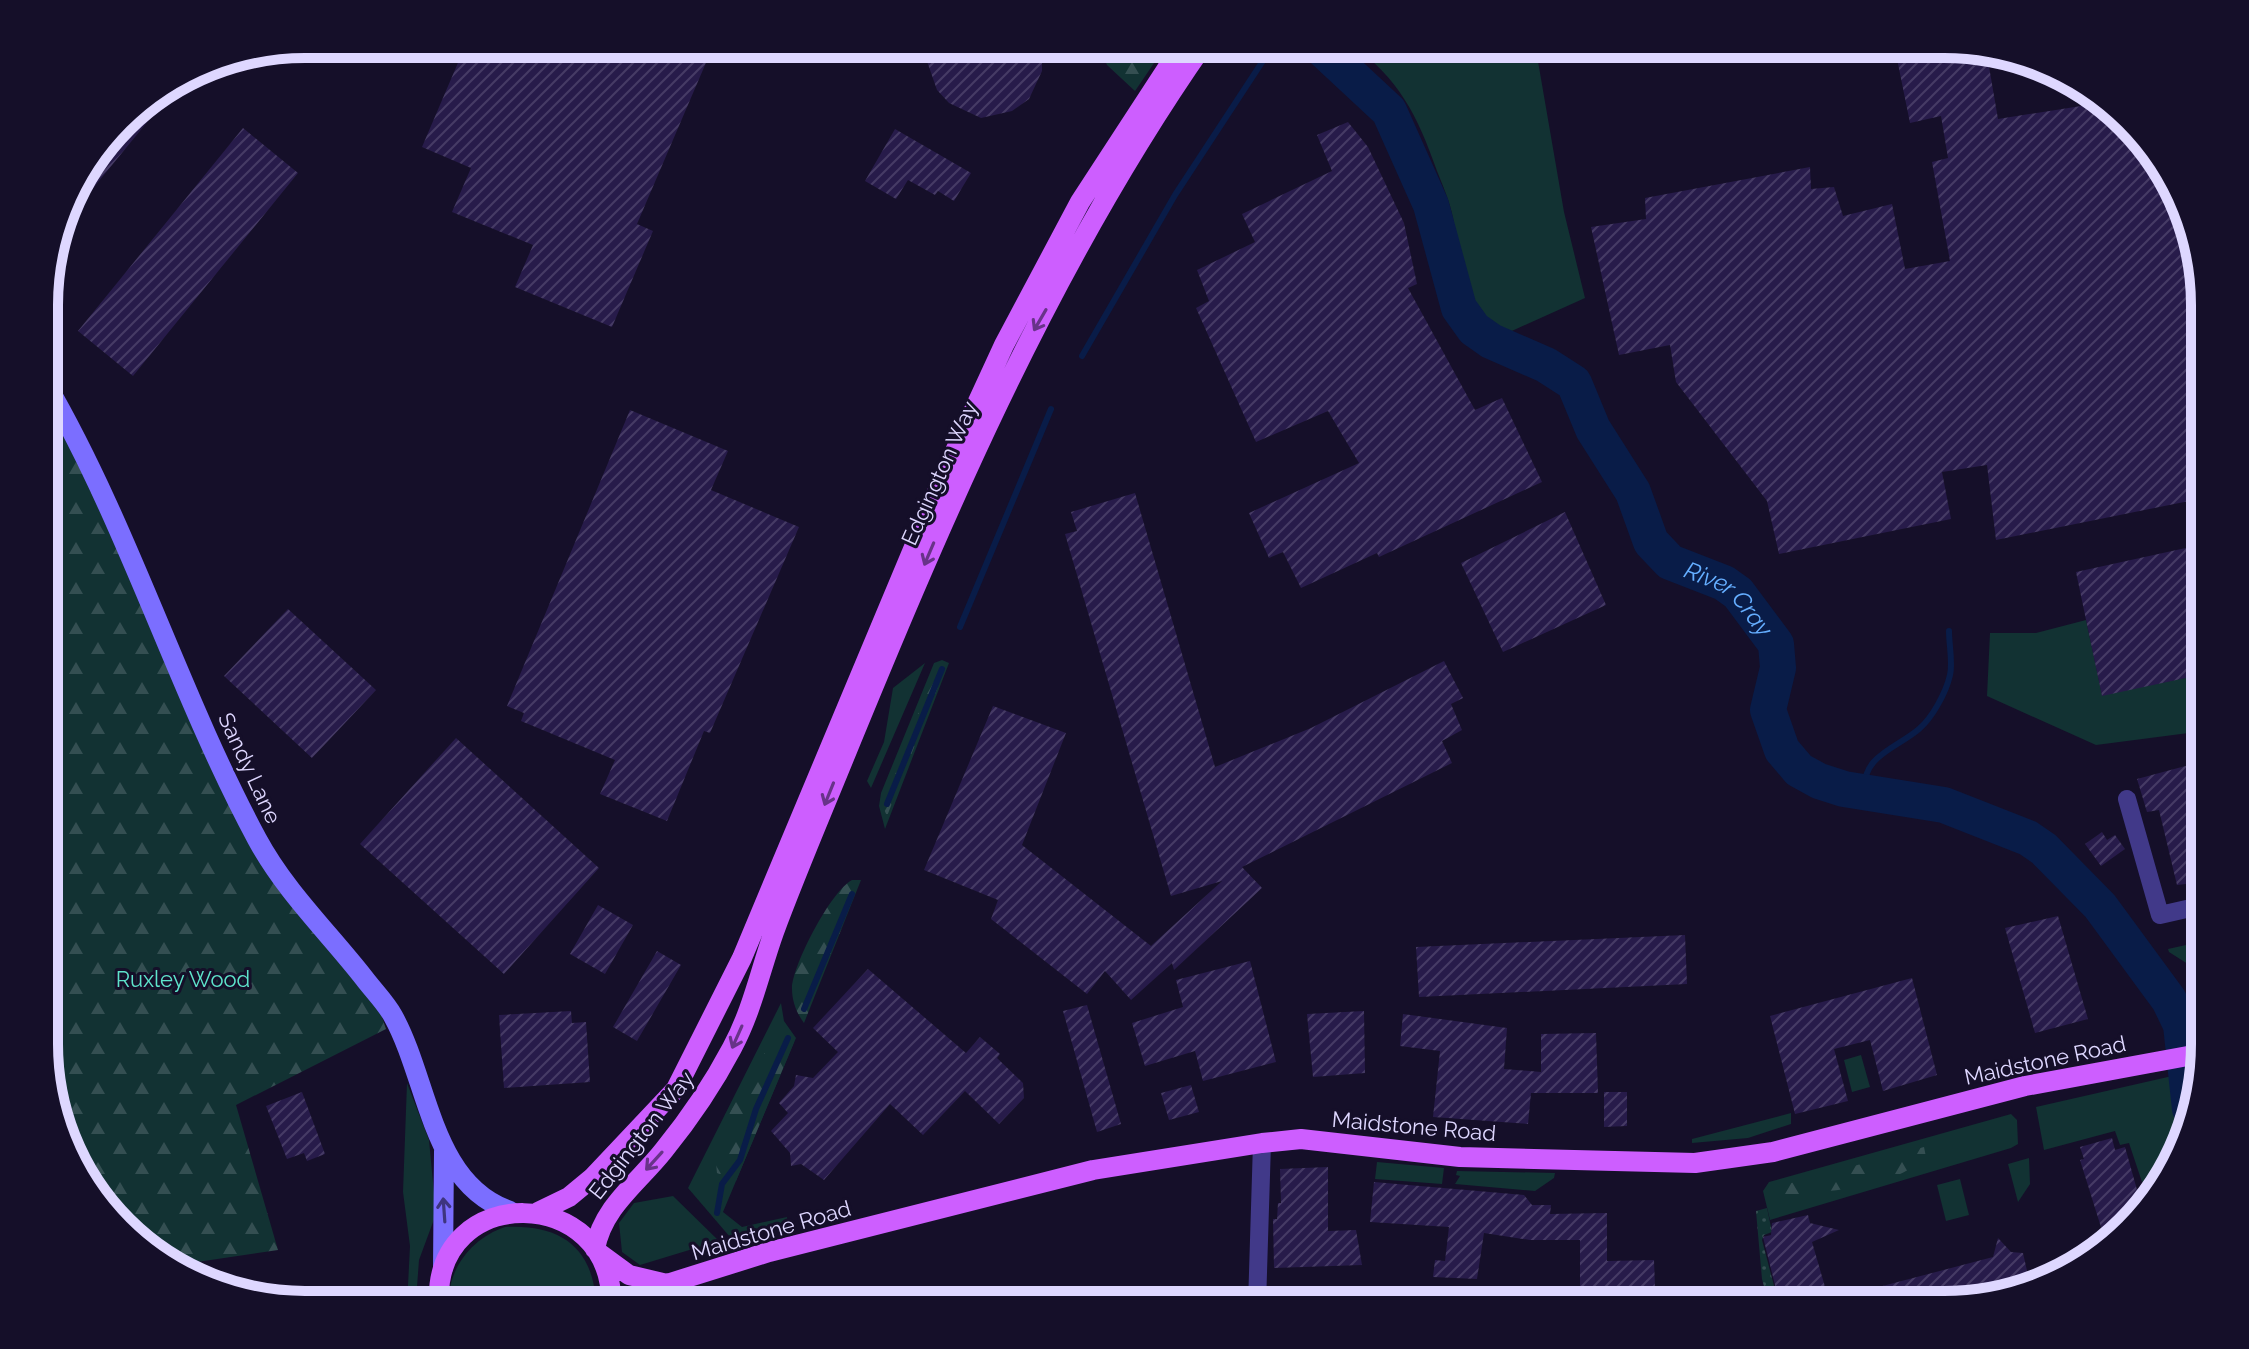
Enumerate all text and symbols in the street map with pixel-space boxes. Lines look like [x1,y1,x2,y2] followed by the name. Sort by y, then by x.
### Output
[1032,307,1047,331] one-way arrow
[896,397,982,549] street label: Edgington Way
[920,541,935,566] one-way arrow
[1681,555,1780,643] water label: River Cray
[213,708,287,828] street label: Sandy Lane
[821,781,835,806] one-way arrow
[116,966,250,992] park label: Ruxley Wood
[728,1024,743,1049] one-way arrow
[1962,1030,2128,1090] street label: Maidstone Road
[583,1066,699,1204] street label: Edgington Way
[1331,1106,1497,1146] street label: Maidstone Road
[645,1151,663,1171] one-way arrow
[688,1195,854,1265] street label: Maidstone Road
[436,1197,451,1224] one-way arrow

